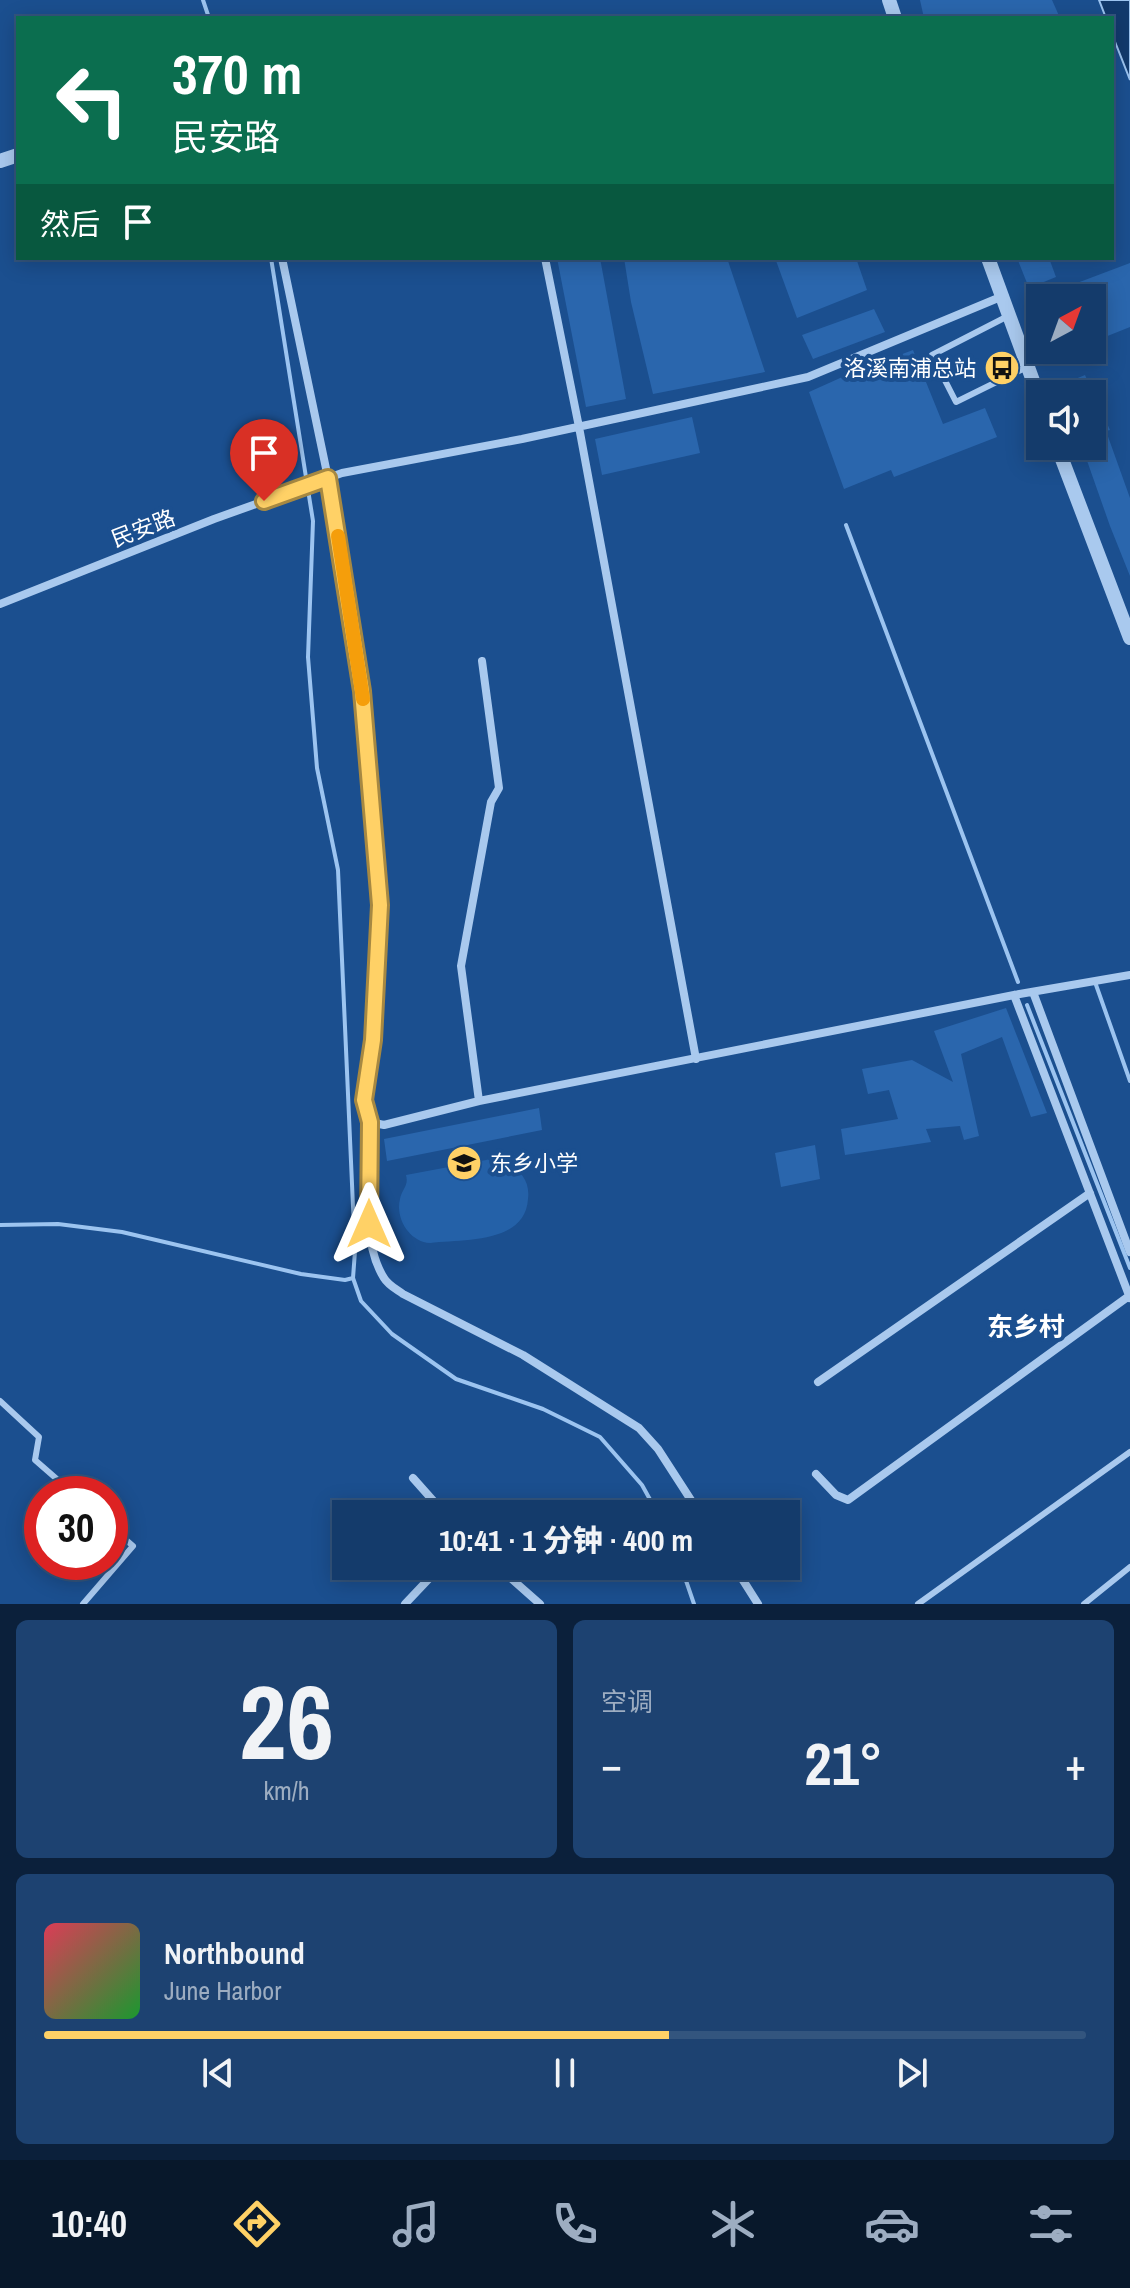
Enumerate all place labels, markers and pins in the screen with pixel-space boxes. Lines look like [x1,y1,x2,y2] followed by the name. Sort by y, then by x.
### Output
[983,349,1021,387] bus stop icon: 洛溪南浦总站
[844,353,976,383] place label: 洛溪南浦总站
[230,419,298,501] pin
[445,1144,483,1182] school or university icon: 东乡小学
[490,1148,578,1178] place label: 东乡小学

